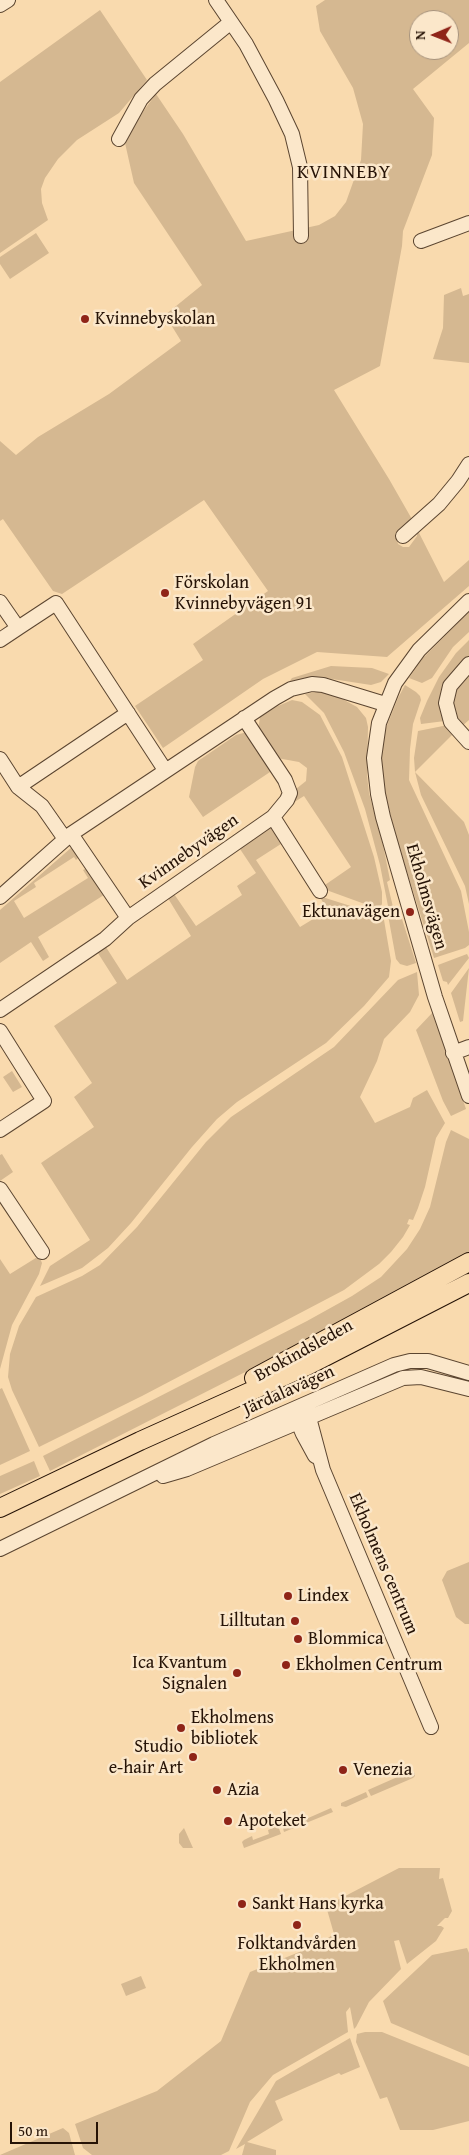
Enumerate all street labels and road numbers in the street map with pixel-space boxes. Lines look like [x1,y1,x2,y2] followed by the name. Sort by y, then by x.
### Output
[135,810,243,894] street label: Kvinnebyvägen
[401,841,451,953] street label: Ekholmsvägen
[251,1315,357,1387] street label: Brokindsleden
[240,1361,338,1421] street label: Järdalavägen
[343,1490,423,1638] street label: Ekholmens centrum

